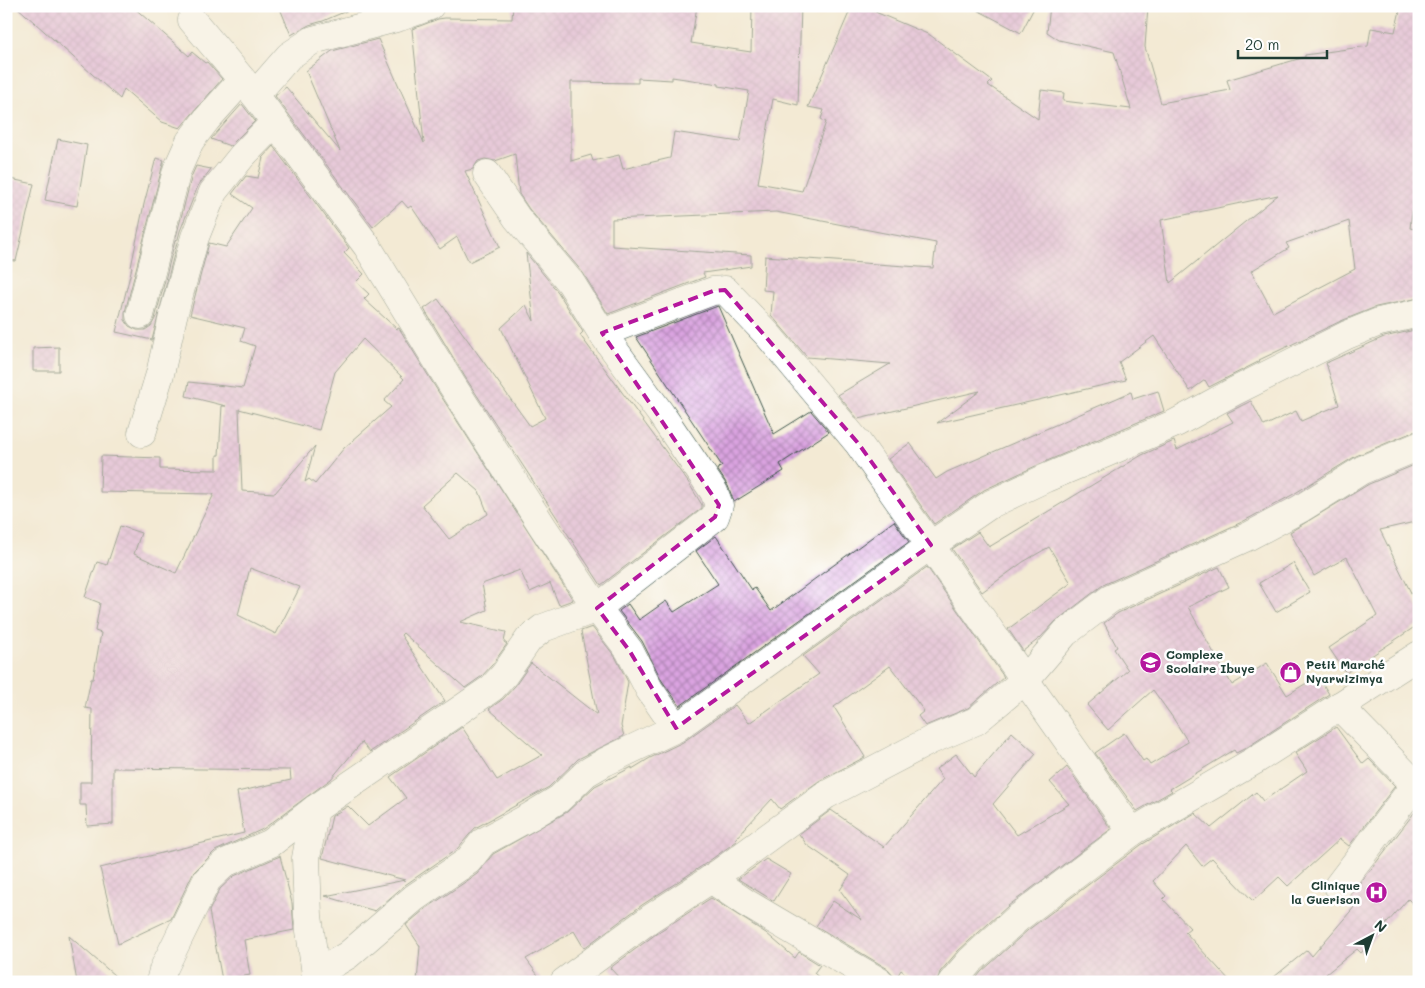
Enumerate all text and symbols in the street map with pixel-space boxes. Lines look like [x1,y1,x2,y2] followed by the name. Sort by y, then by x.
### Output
[1238,28,1326,60] scale bar
[1245,34,1279,54] text: 20 m
[1166,646,1255,676] place label: Complexe Scolaire Ibuye
[1138,650,1162,674] school or university icon: Complexe Scolaire Ibuye
[1306,656,1385,686] place label: Petit Marché Nyarwizimya
[1278,660,1302,684] shop icon: Petit Marché Nyarwizimya
[1291,877,1360,907] place label: Clinique la Guerison
[1364,881,1388,905] hospital icon: Clinique la Guerison
[1348,910,1398,960] north arrow
[1371,915,1391,936] text: N

